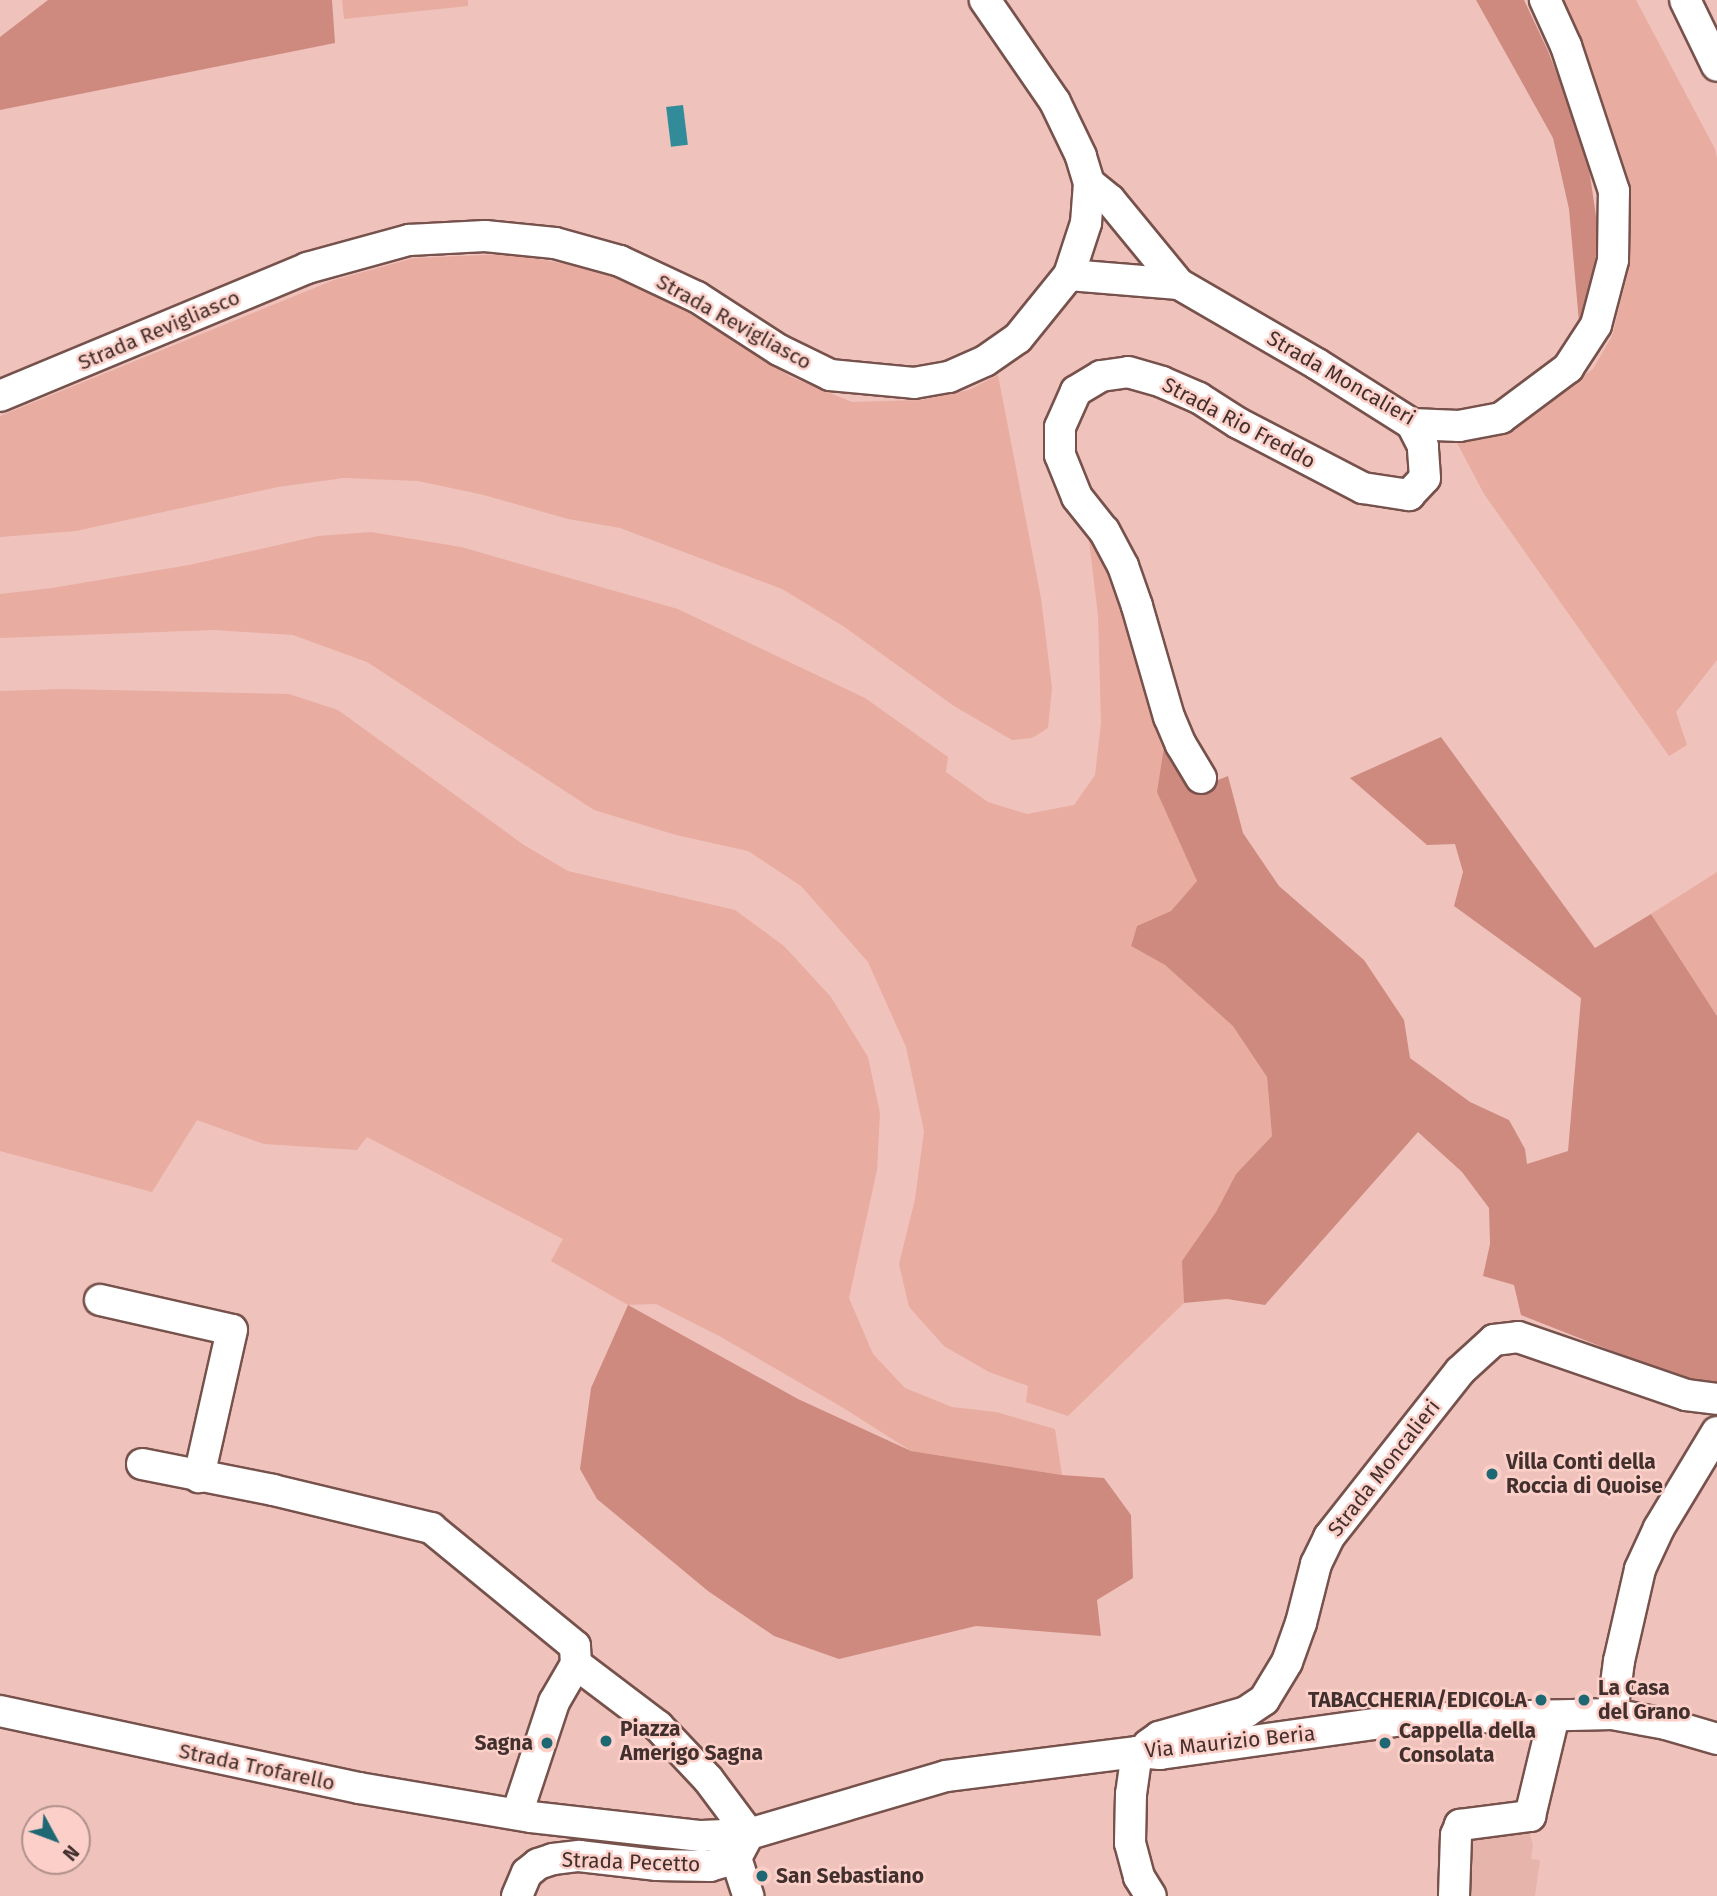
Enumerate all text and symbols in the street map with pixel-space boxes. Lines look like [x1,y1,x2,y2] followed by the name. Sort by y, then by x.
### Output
[652,269,816,375] street label: Strada Revigliasco
[74,285,244,375] street label: Strada Revigliasco
[1262,325,1420,431] street label: Strada Moncalieri
[1158,372,1320,474] street label: Strada Rio Freddo
[1323,1394,1445,1542] street label: Strada Moncalieri
[1506,1449,1663,1499] place label: Villa Conti della Roccia di Quoise
[1484,1466,1500,1482] marker: Villa Conti della Roccia di Quoise
[1598,1675,1691,1725] place label: La Casa del Grano
[1308,1687,1527,1713] place label: TABACCHERIA/EDICOLA
[1533,1692,1549,1708] marker: TABACCHERIA/EDICOLA
[1576,1692,1592,1708] marker: La Casa del Grano
[620,1716,763,1766] place label: Piazza Amerigo Sagna
[1399,1718,1536,1768] place label: Cappella della Consolata
[1144,1721,1316,1763] street label: Via Maurizio Beria
[474,1730,533,1756] place label: Sagna
[598,1733,614,1749] marker: Piazza Amerigo Sagna
[539,1735,555,1751] marker: Sagna
[1377,1735,1393,1751] marker: Cappella della Consolata
[177,1738,337,1796] street label: Strada Trofarello
[21,1805,91,1875] north arrow
[58,1840,84,1865] text: N
[561,1847,701,1877] street label: Strada Pecetto
[776,1863,924,1889] place label: San Sebastiano
[754,1868,770,1884] marker: San Sebastiano

